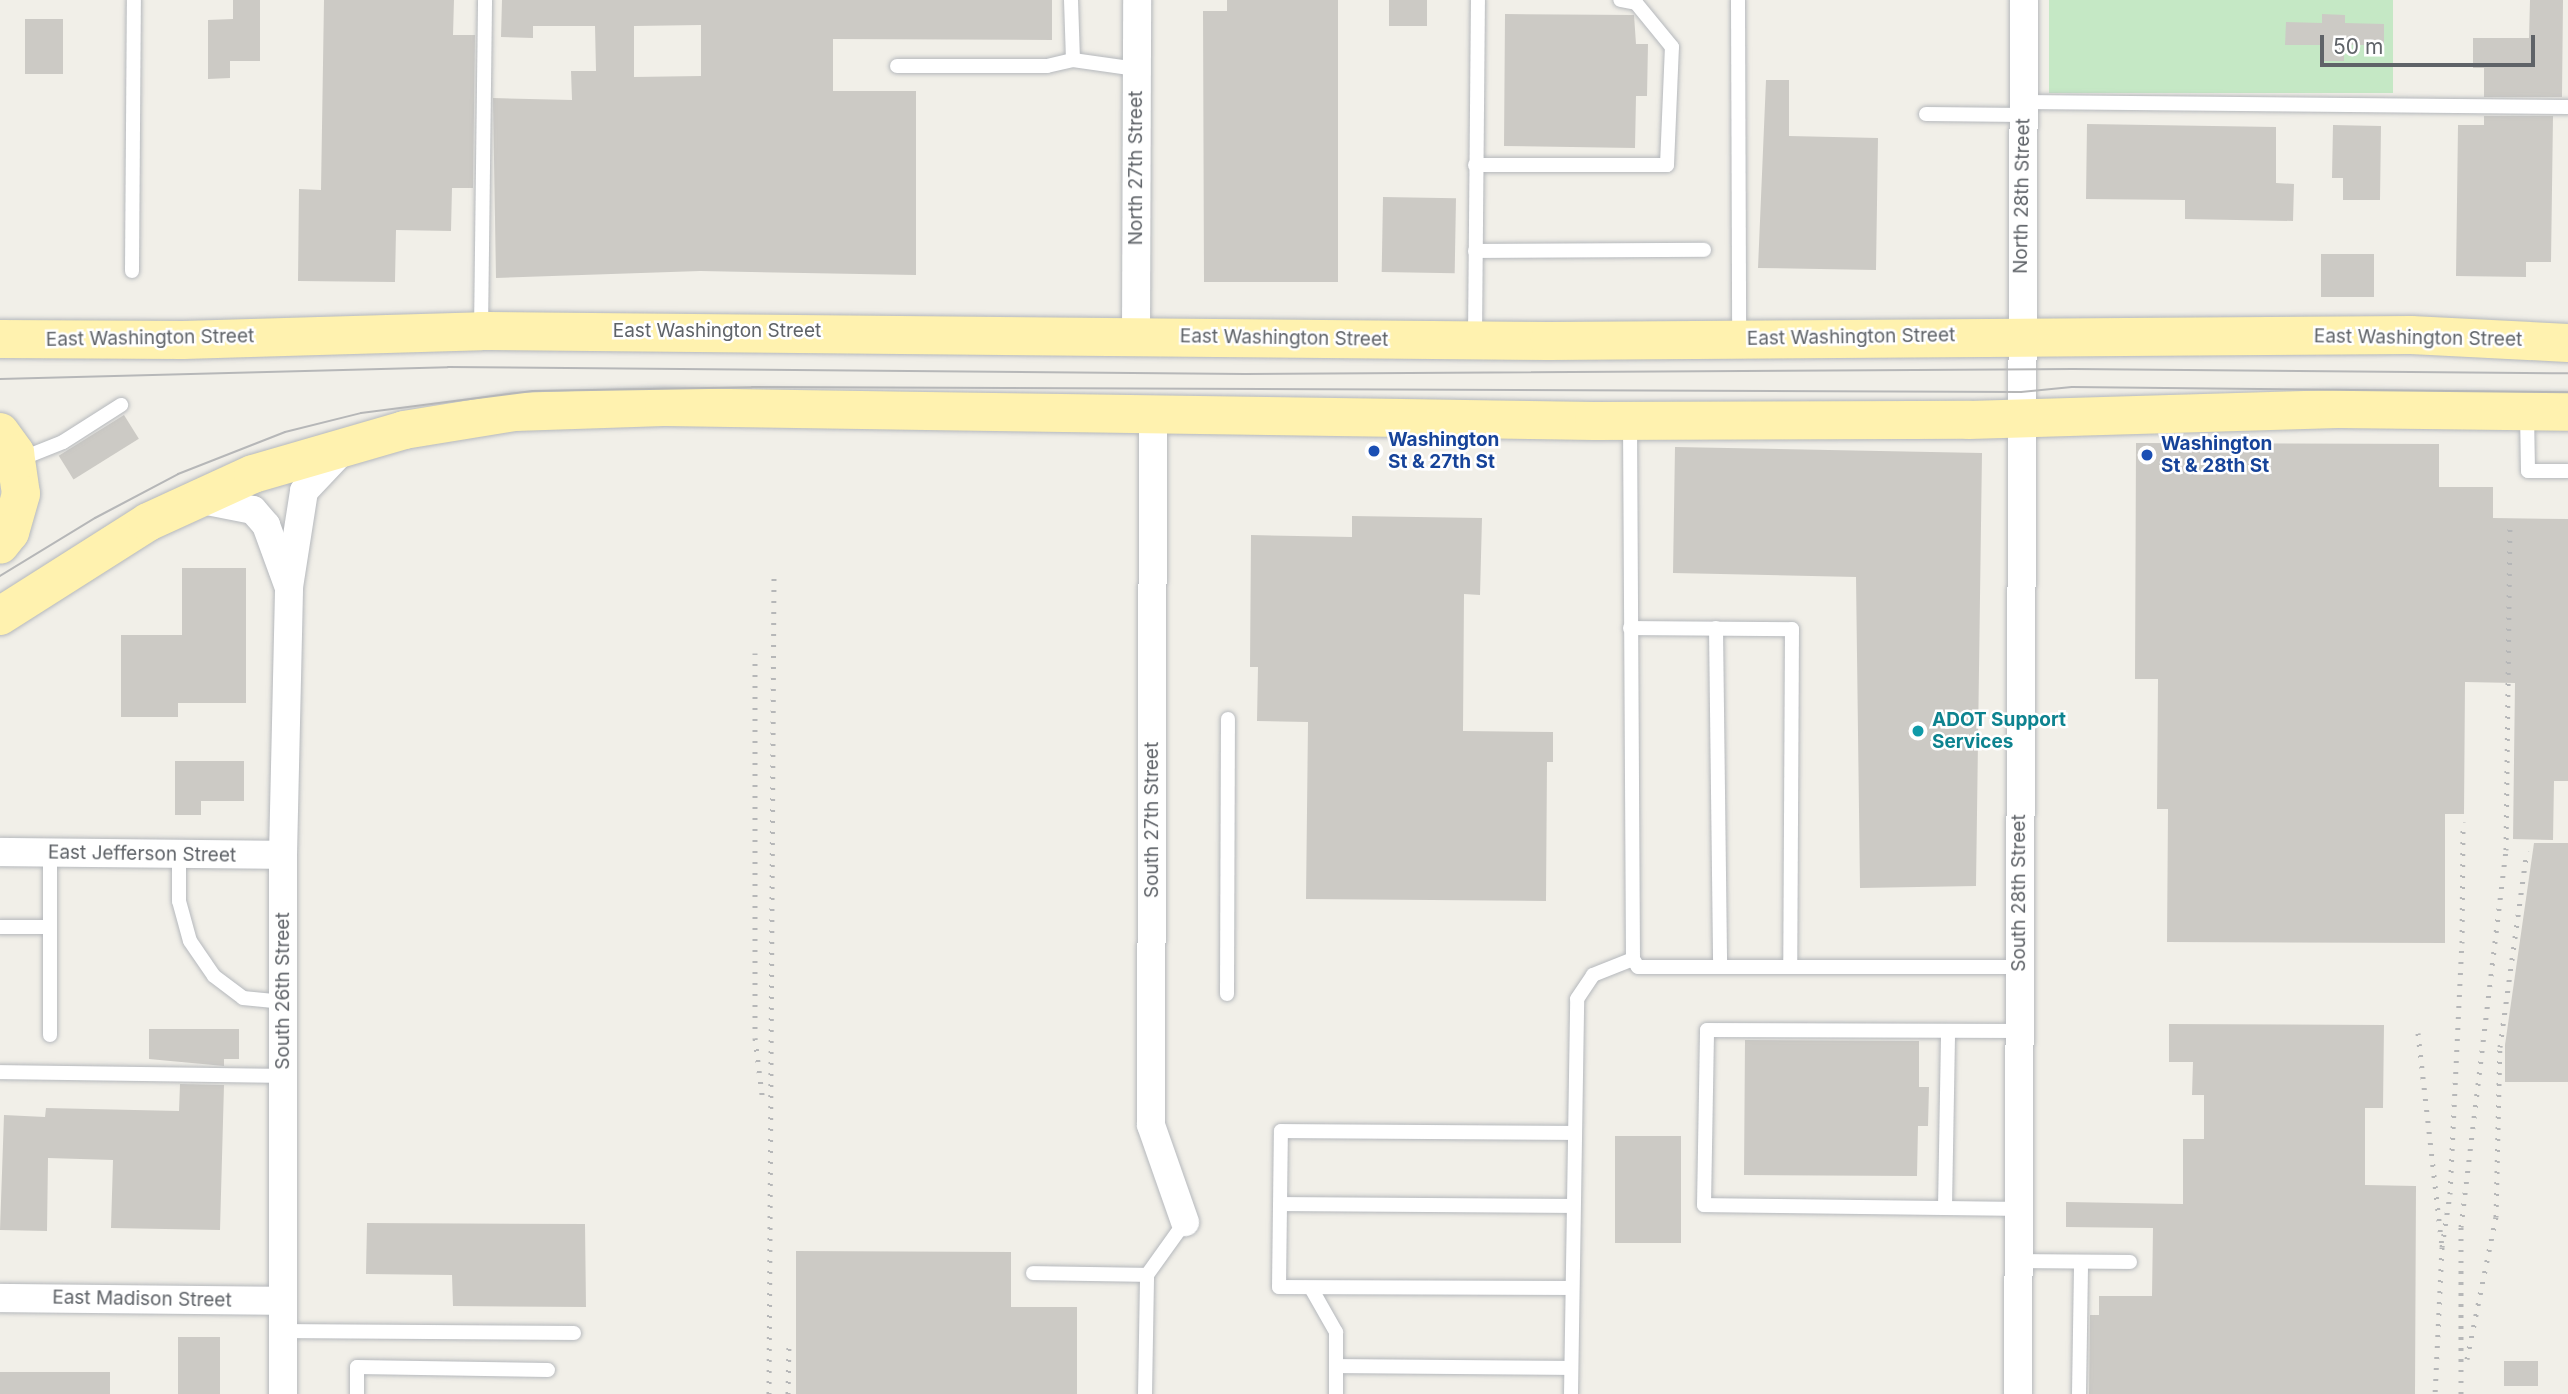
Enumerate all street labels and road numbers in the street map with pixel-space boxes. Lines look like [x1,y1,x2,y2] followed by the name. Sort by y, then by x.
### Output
[1125,91,1147,245] street label: North 27th Street
[2009,118,2035,274] street label: North 28th Street
[613,320,821,342] street label: East Washington Street
[1747,324,1955,350] street label: East Washington Street
[46,325,254,351] street label: East Washington Street
[1180,325,1388,351] street label: East Washington Street
[2314,325,2522,351] street label: East Washington Street
[1141,742,1163,898] street label: South 27th Street
[2008,814,2030,972] street label: South 28th Street
[48,841,236,867] street label: East Jefferson Street
[272,912,294,1070] street label: South 26th Street
[52,1286,232,1312] street label: East Madison Street

